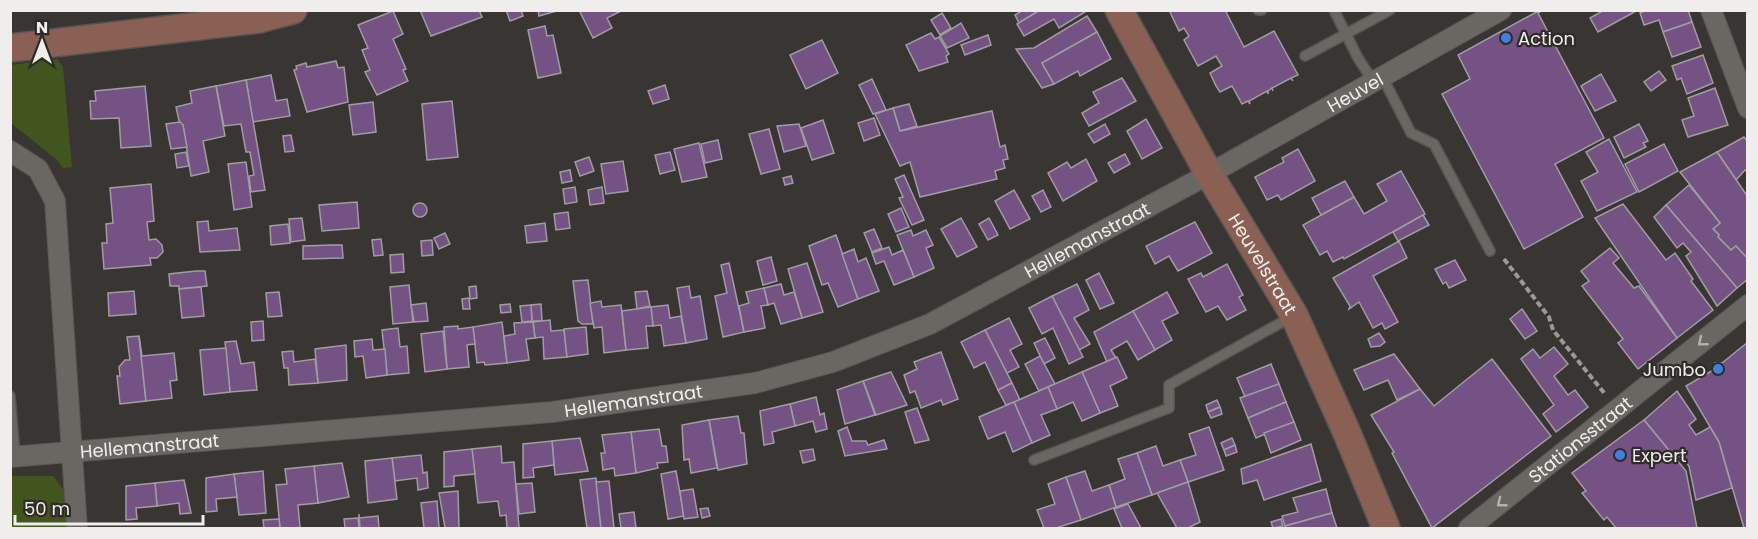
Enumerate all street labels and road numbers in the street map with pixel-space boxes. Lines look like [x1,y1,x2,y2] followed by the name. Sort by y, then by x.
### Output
[1322,66,1388,118] street label: Heuvel
[1020,196,1154,284] street label: Hellemanstraat
[1223,208,1303,319] street label: Heuvelstraat
[562,378,704,423] street label: Hellemanstraat
[1523,390,1637,489] street label: Stationsstraat
[79,427,220,464] street label: Hellemanstraat

